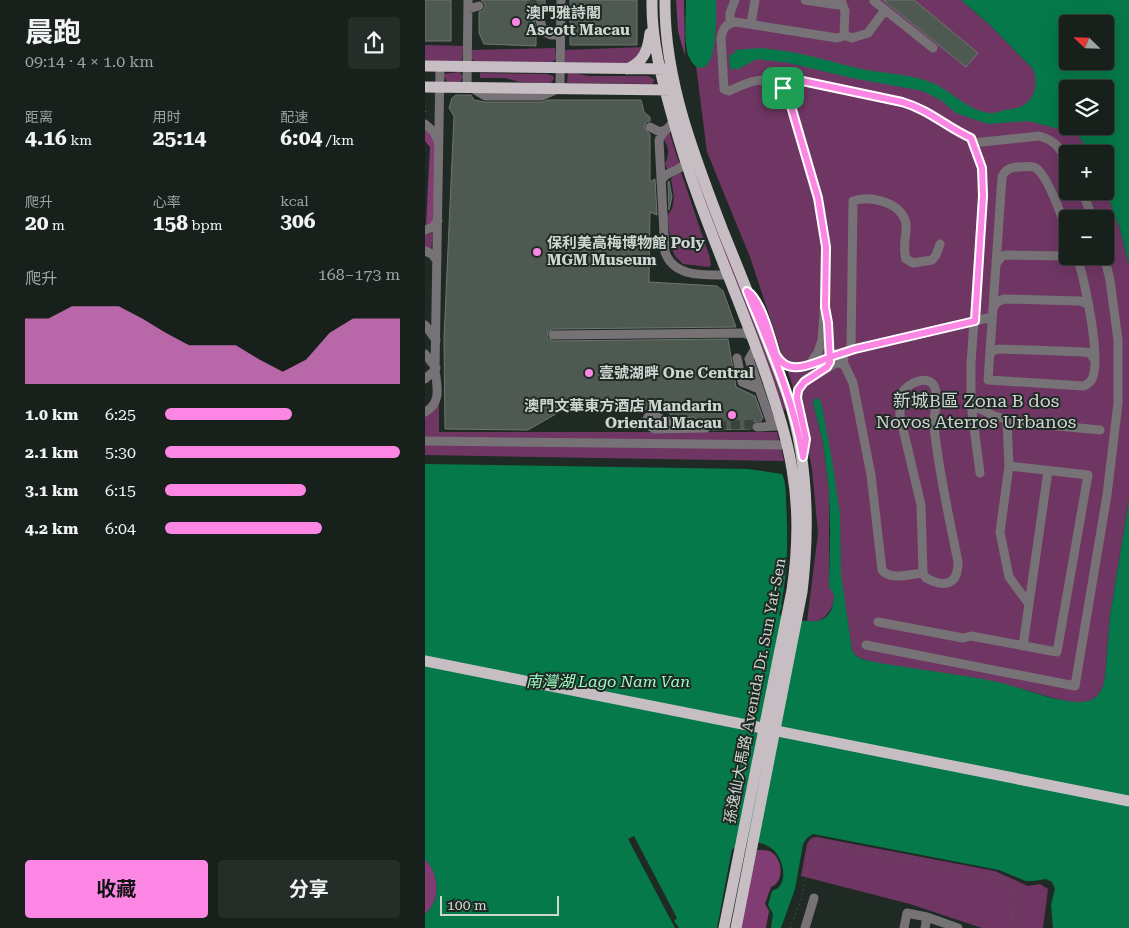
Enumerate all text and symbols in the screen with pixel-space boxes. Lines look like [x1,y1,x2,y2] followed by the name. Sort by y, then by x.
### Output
[526,4,630,39] place label: 澳門雅詩閣 Ascott Macau
[1059,15,1114,70] north arrow
[1059,15,1114,265] map controls
[25,16,81,49] text: 晨跑
[510,16,522,28] marker: 澳門雅詩閣 Ascott Macau
[348,17,400,69] button: share
[25,52,154,71] text: 09:14 · 4 × 1.0 km
[762,67,804,109] pin
[769,74,797,102] icon: arrive
[1059,80,1114,135] button: layers
[25,109,53,125] text: 距离
[153,109,181,125] text: 用时
[280,109,308,125] text: 配速
[25,126,67,150] text: 4.16
[153,126,206,150] text: 25:14
[280,126,322,150] text: 6:04
[67,132,92,148] text: km
[322,132,354,148] text: /km
[1059,145,1114,200] button: +
[280,193,309,209] text: kcal
[25,194,53,210] text: 爬升
[153,194,181,210] text: 心率
[280,209,316,233] text: 306
[1059,210,1114,265] button: −
[25,211,49,235] text: 20
[153,211,188,235] text: 158
[49,217,65,233] text: m
[188,217,222,233] text: bpm
[547,234,704,269] place label: 保利美高梅博物館 Poly MGM Museum
[531,246,543,258] marker: 保利美高梅博物館 Poly MGM Museum
[318,265,400,284] text: 168–173 m
[25,269,57,288] text: 爬升
[599,364,754,382] place label: 壹號湖畔 One Central
[583,367,595,379] marker: 壹號湖畔 One Central
[876,390,1076,432] district label: 新城B區 Zona B dos Novos Aterros Urbanos
[524,397,722,432] place label: 澳門文華東方酒店 Mandarin Oriental Macau
[25,405,78,424] text: 1.0 km
[105,405,136,424] text: 6:25
[726,409,738,421] marker: 澳門文華東方酒店 Mandarin Oriental Macau
[25,443,78,462] text: 2.1 km
[105,443,136,462] text: 5:30
[25,481,78,500] text: 3.1 km
[105,481,136,500] text: 6:15
[25,519,78,538] text: 4.2 km
[105,519,136,538] text: 6:04
[720,556,790,825] street label: 孫逸仙大馬路 Avenida Dr. Sun Yat-Sen
[526,672,690,691] water label: 南灣湖 Lago Nam Van
[25,860,208,918] button: 收藏
[218,860,400,918] button: 分享
[440,893,559,916] scale bar
[447,897,487,913] text: 100 m

